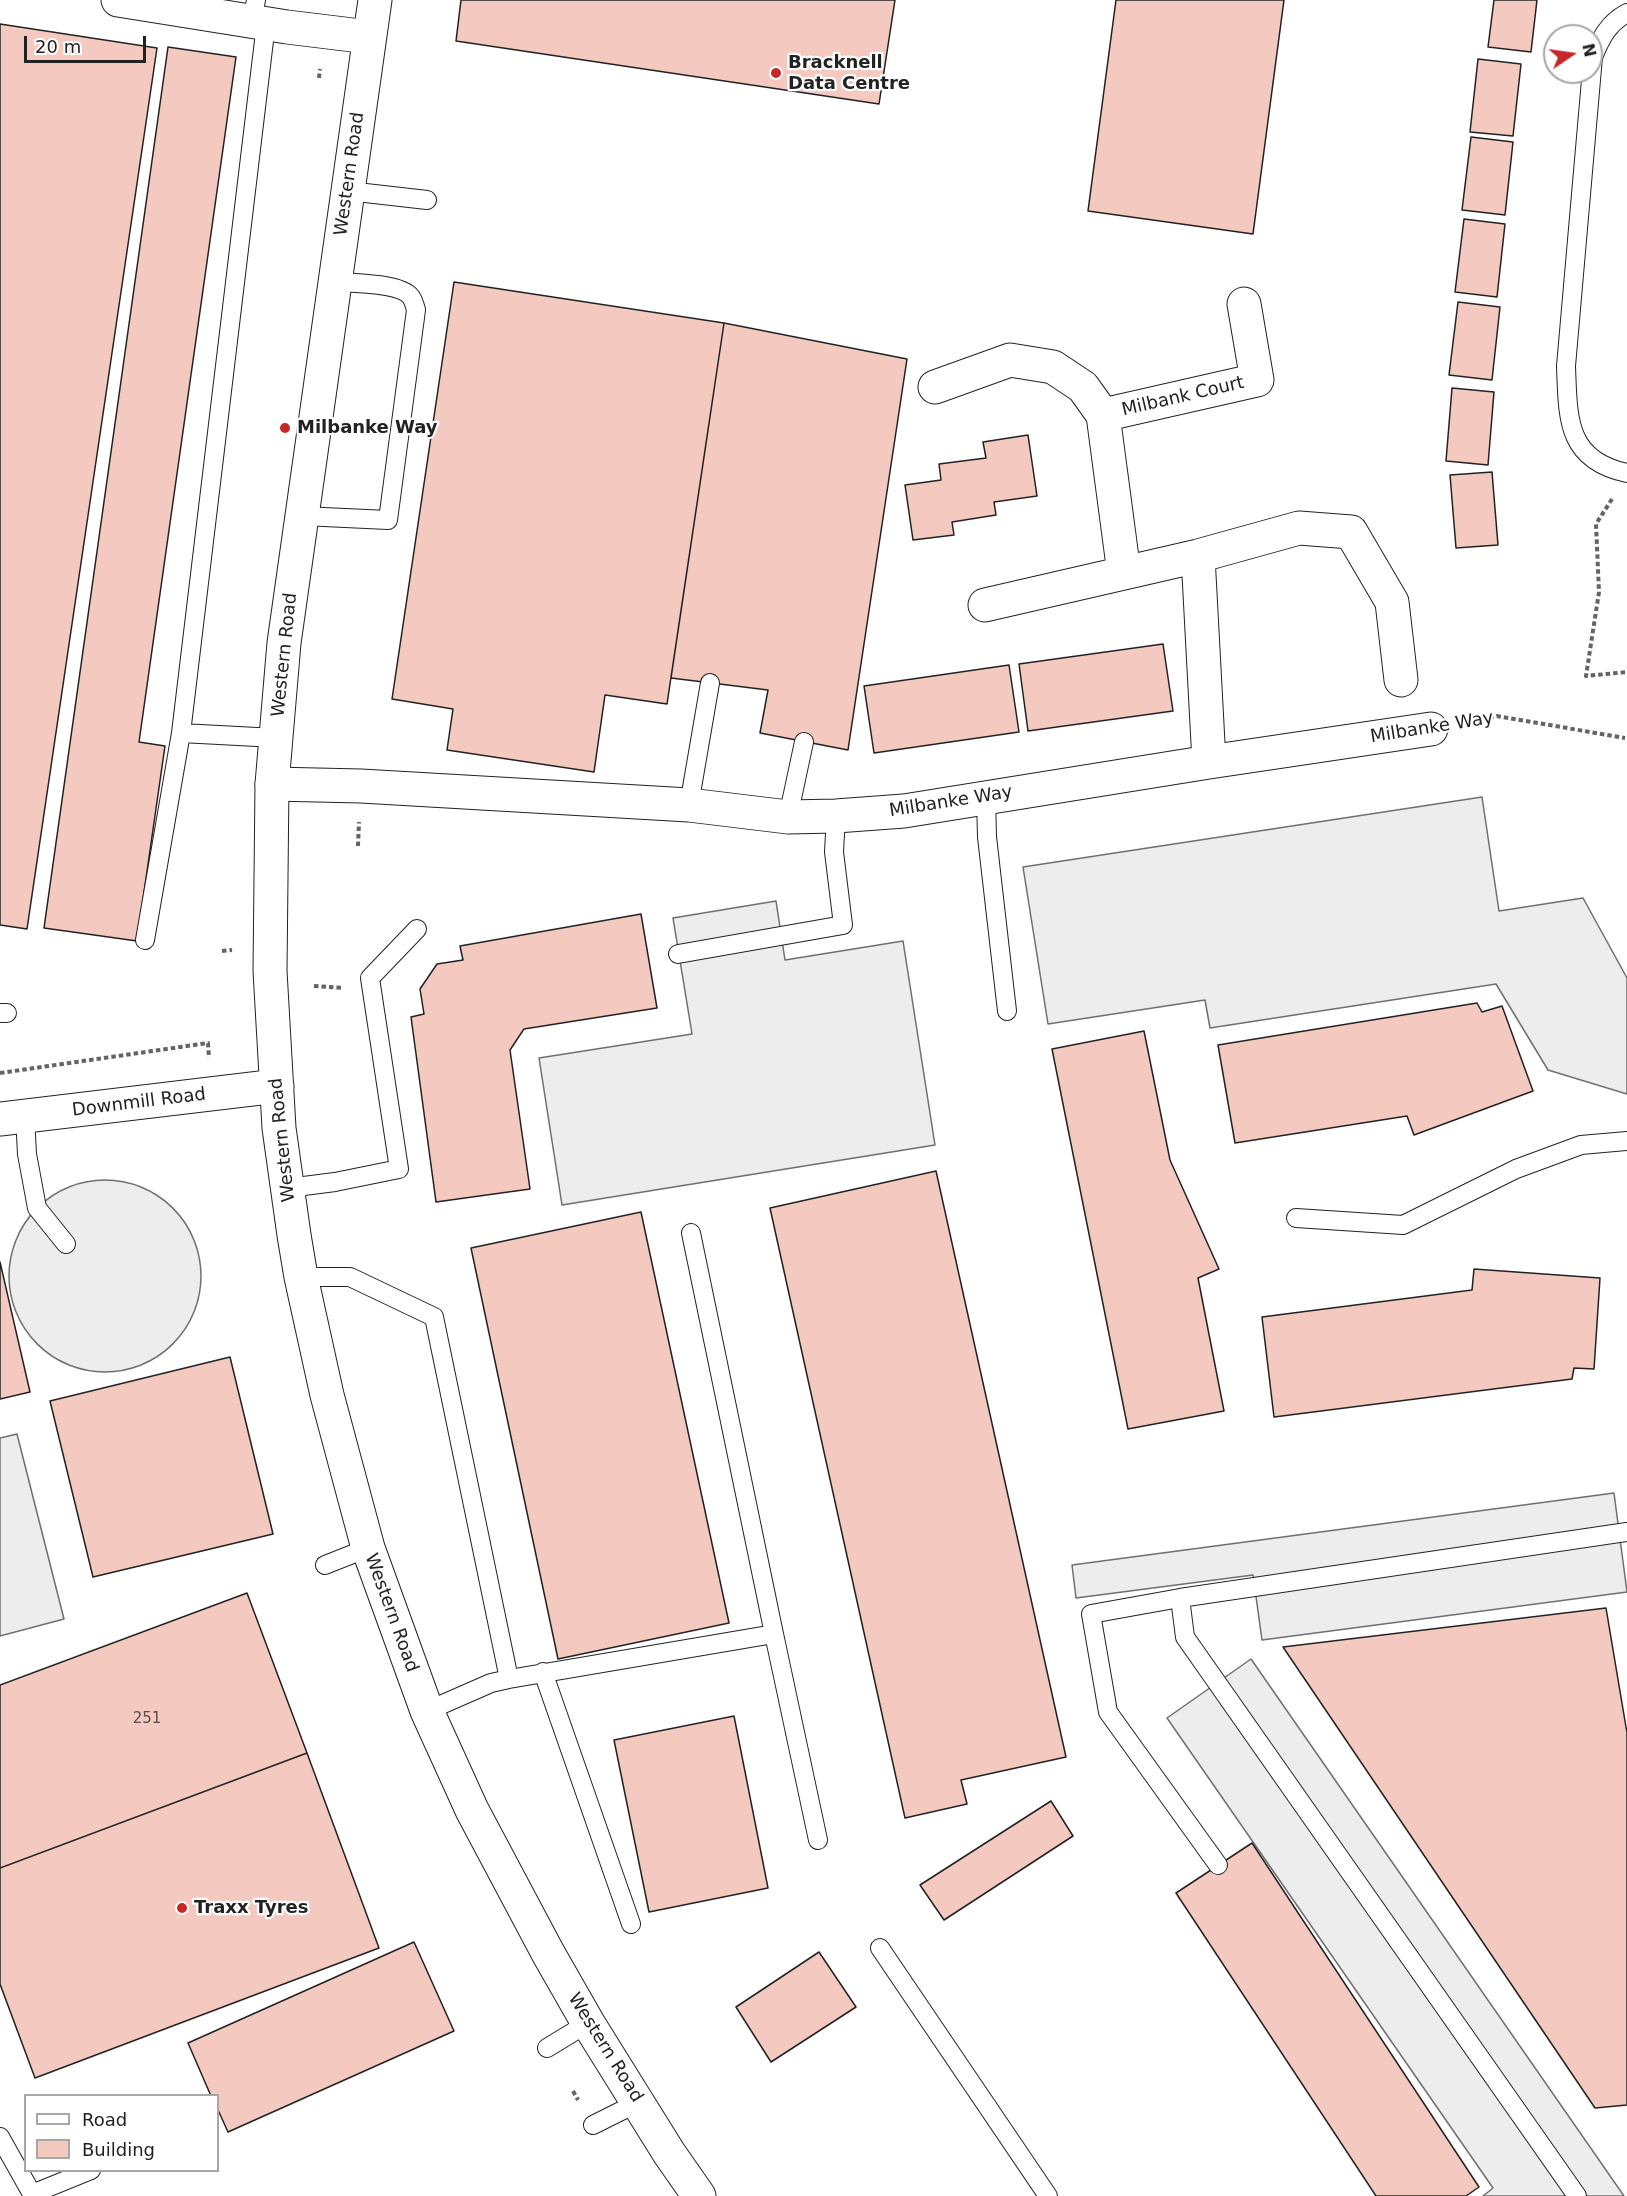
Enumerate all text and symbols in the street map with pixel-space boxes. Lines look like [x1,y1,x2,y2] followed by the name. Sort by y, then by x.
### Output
[27,24,148,62] scale bar
[1543,24,1603,84] north arrow
[35,36,81,57] text: 20 m
[1578,42,1600,59] text: N
[788,52,910,94] place label: Bracknell Data Centre
[769,66,783,80] marker: Bracknell Data Centre
[331,111,369,237] street label: Western Road
[1120,372,1246,422] street label: Milbank Court
[297,417,438,439] place label: Milbanke Way
[278,421,292,435] marker: Milbanke Way
[268,592,302,718] street label: Western Road
[1369,708,1495,748] street label: Milbanke Way
[888,782,1014,822] street label: Milbanke Way
[266,1077,300,1203] street label: Western Road
[71,1084,207,1122] street label: Downmill Road
[360,1551,422,1675] street label: Western Road
[133,1710,161,1728] house number: 251
[194,1897,308,1919] place label: Traxx Tyres
[175,1901,189,1915] marker: Traxx Tyres
[563,1989,647,2107] street label: Western Road
[24,2094,219,2172] legend
[82,2109,127,2130] text: Road
[82,2139,155,2160] text: Building

